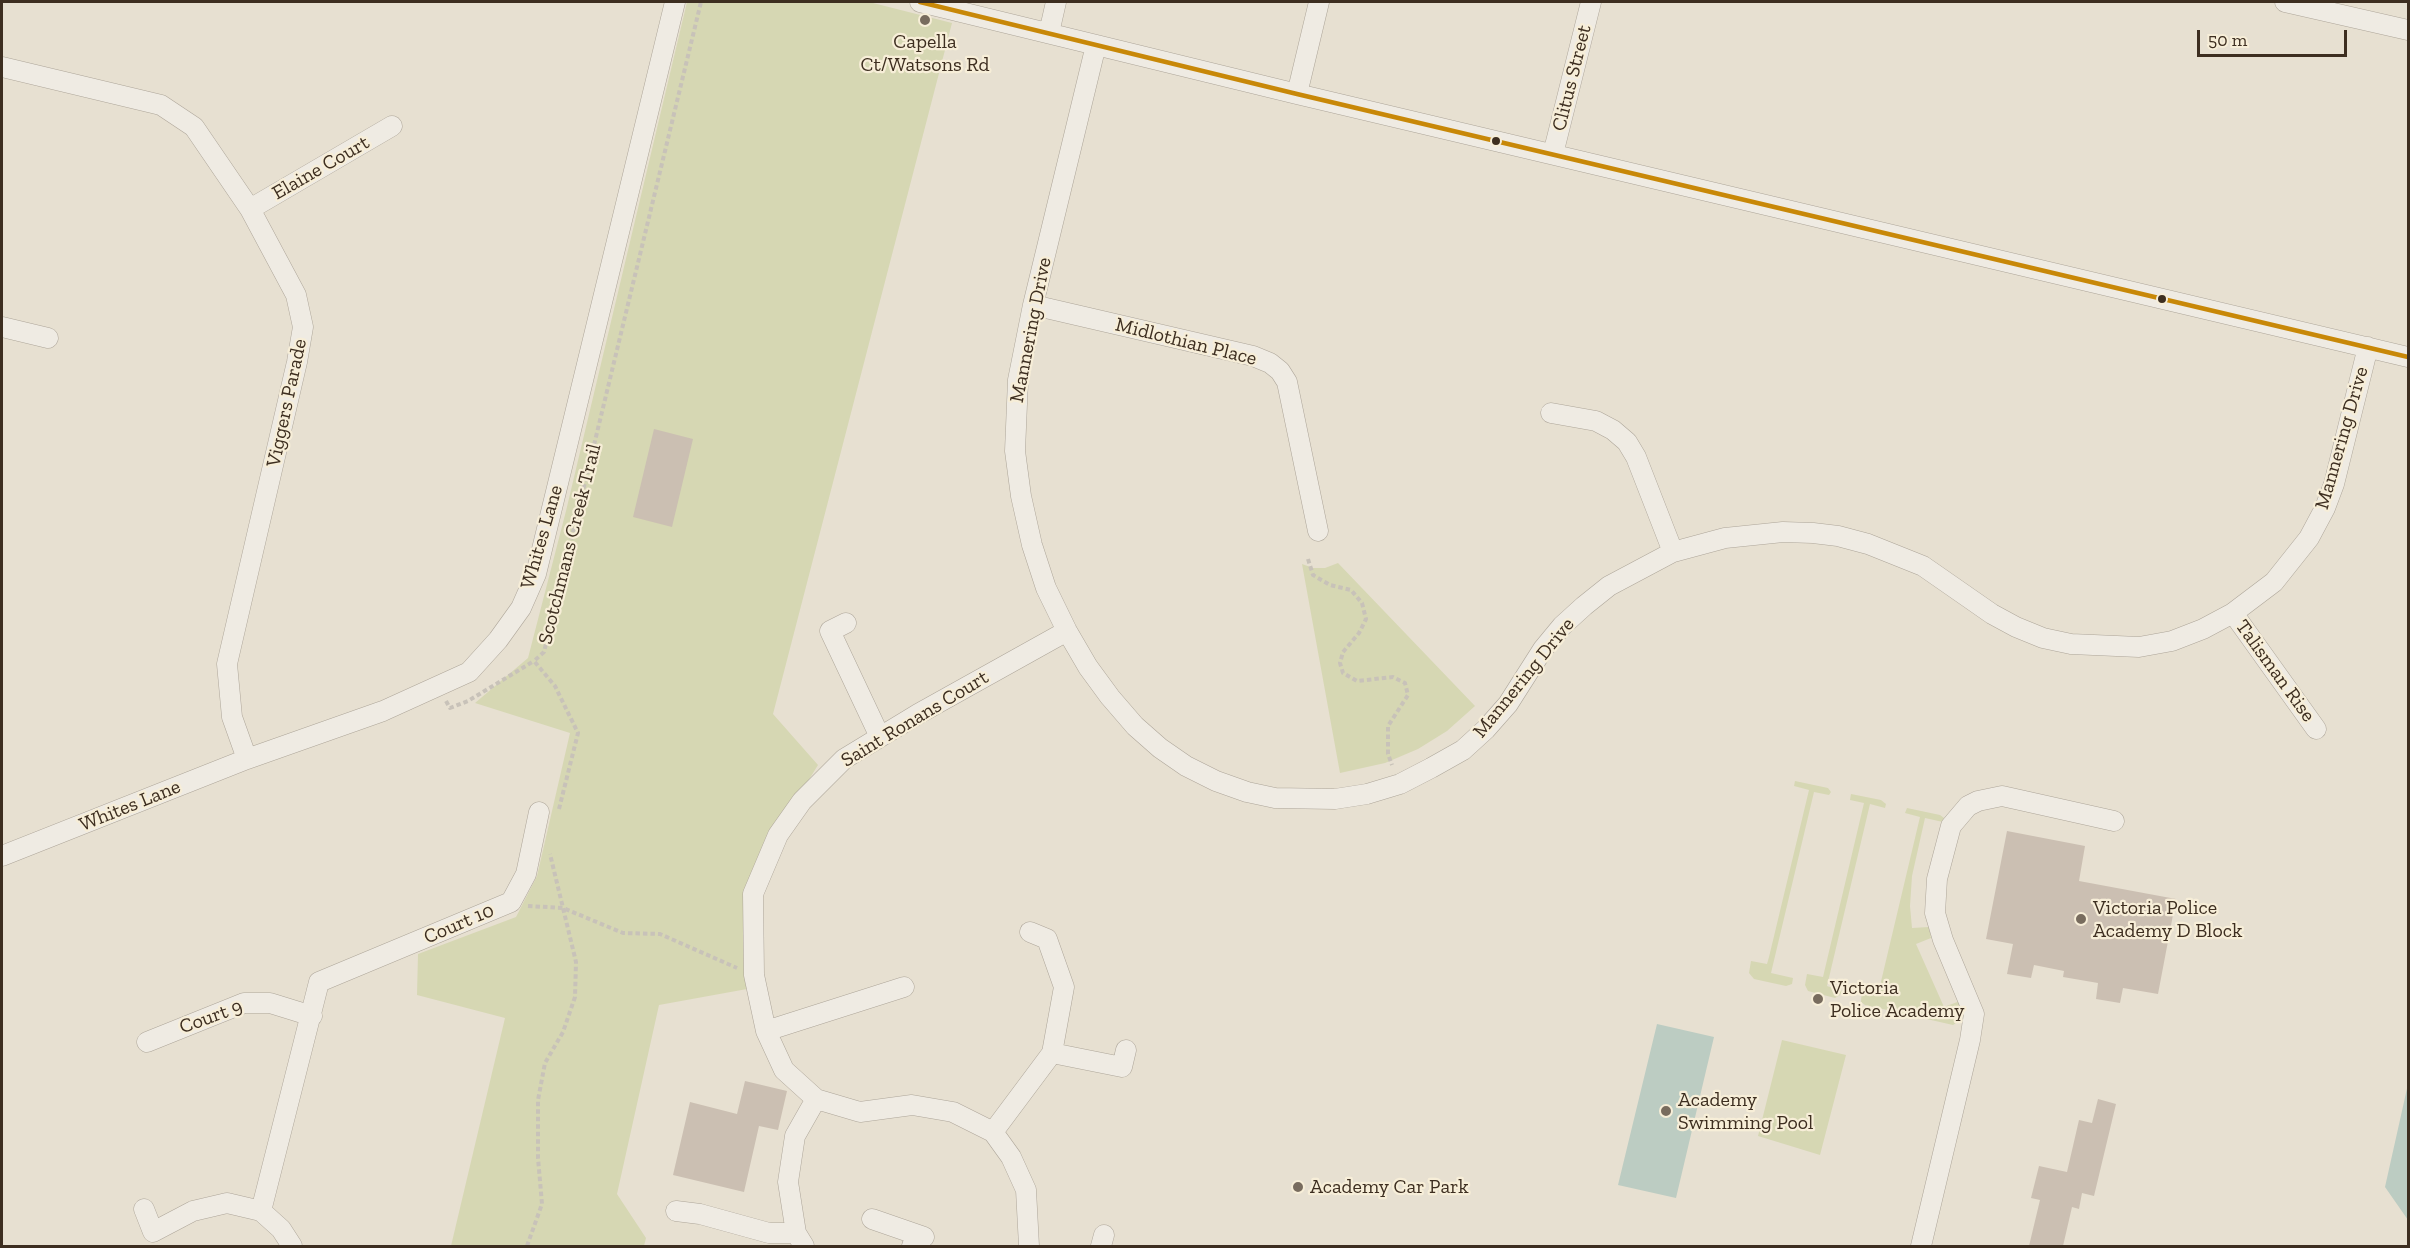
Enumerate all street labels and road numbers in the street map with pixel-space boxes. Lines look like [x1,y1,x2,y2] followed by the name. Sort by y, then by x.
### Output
[1547,22,1597,134] street label: Clitus Street
[268,131,374,205] street label: Elaine Court
[1005,255,1057,405] street label: Mannering Drive
[1113,313,1259,371] street label: Midlothian Place
[262,337,312,469] street label: Viggers Parade
[2310,364,2374,512] street label: Mannering Drive
[533,441,607,647] street label: Scotchmans Creek Trail
[516,482,568,592] street label: Whites Lane
[1468,613,1580,743] street label: Mannering Drive
[2230,615,2320,727] street label: Talisman Rise
[837,666,993,772] street label: Saint Ronans Court
[76,775,184,837] street label: Whites Lane
[420,899,498,949] street label: Court 10
[176,995,246,1039] street label: Court 9

